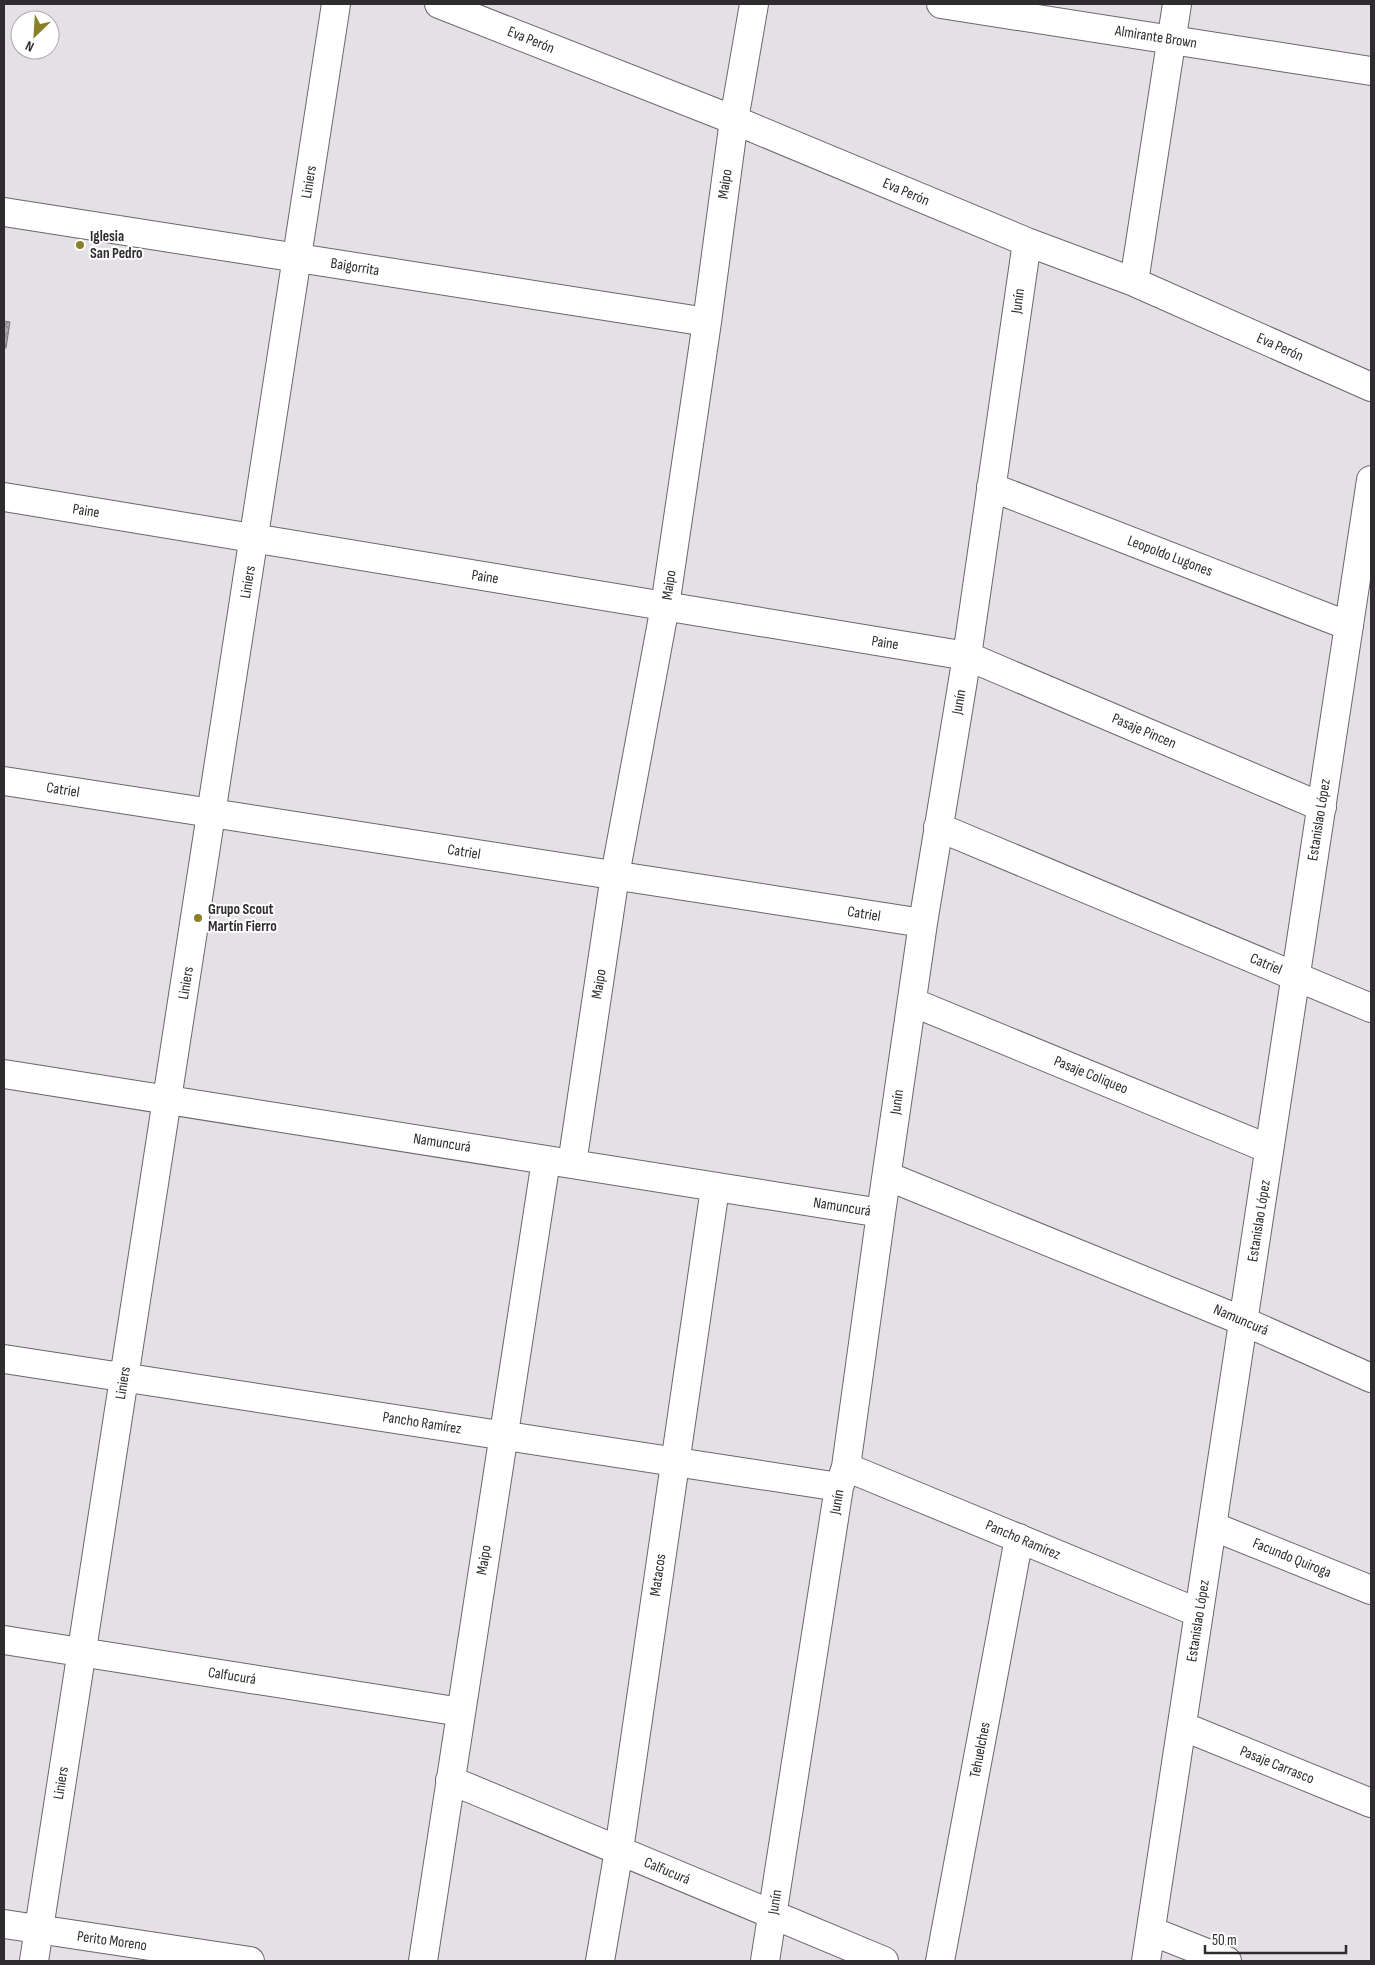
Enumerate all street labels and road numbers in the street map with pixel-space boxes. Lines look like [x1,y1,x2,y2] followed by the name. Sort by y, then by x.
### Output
[1113,21,1198,53] street label: Almirante Brown
[505,22,557,58] street label: Eva Perón
[297,164,321,200] street label: Liniers
[714,168,736,200] street label: Maipo
[880,174,932,210] street label: Eva Perón
[329,254,381,280] street label: Baigorrita
[1007,287,1029,316] street label: Junín
[1254,328,1306,366] street label: Eva Perón
[71,499,101,523] street label: Paine
[1125,531,1215,581] street label: Leopoldo Lugones
[236,564,260,600] street label: Liniers
[470,565,500,589] street label: Paine
[658,569,680,601] street label: Maipo
[870,631,900,655] street label: Paine
[947,688,971,717] street label: Junín
[1109,709,1179,753] street label: Pasaje Pincen
[1303,777,1335,862] street label: Estanislao López
[45,778,81,802] street label: Catriel
[446,840,482,864] street label: Catriel
[846,902,882,926] street label: Catriel
[1247,949,1285,979] street label: Catriel
[174,965,198,1001] street label: Liniers
[587,968,611,1000] street label: Maipo
[1051,1052,1131,1098] street label: Pasaje Coliqueo
[886,1088,908,1117] street label: Junín
[412,1129,472,1157] street label: Namuncurá
[1243,1178,1275,1263] street label: Estanislao López
[812,1193,872,1221] street label: Namuncurá
[1211,1300,1272,1340] street label: Namuncurá
[111,1365,135,1401] street label: Liniers
[381,1407,463,1439] street label: Pancho Ramírez
[825,1488,849,1517] street label: Junín
[983,1516,1064,1565] street label: Pancho Ramírez
[1250,1534,1334,1582] street label: Facundo Quiroga
[472,1544,496,1576] street label: Maipo
[646,1553,670,1597] street label: Matacos
[1182,1578,1214,1663] street label: Estanislao López
[207,1663,258,1689] street label: Calfucurá
[965,1720,995,1780] street label: Tehuelches
[1237,1741,1317,1789] street label: Pasaje Carrasco
[49,1765,73,1801] street label: Liniers
[641,1853,693,1889] street label: Calfucurá
[764,1888,786,1917] street label: Junín
[76,1927,148,1955] street label: Perito Moreno

